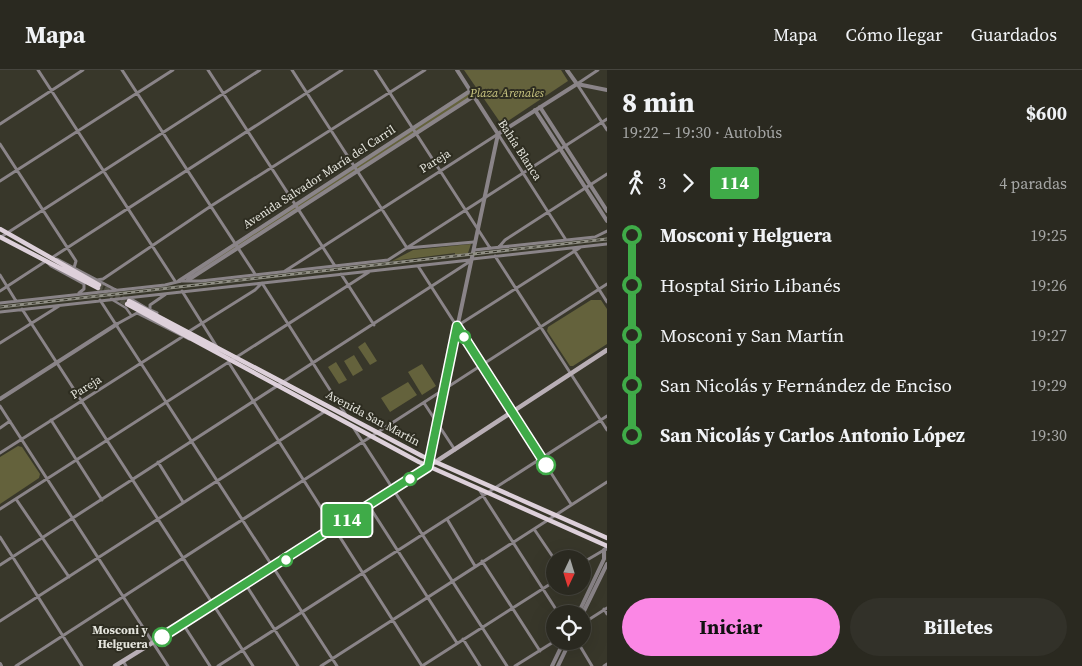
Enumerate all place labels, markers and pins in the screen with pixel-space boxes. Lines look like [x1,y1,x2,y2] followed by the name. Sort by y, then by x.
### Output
[457,330,471,344] unlabelled marker
[536,455,556,475] unlabelled marker
[403,472,417,486] unlabelled marker
[279,553,293,567] unlabelled marker
[92,622,149,652] place label: Mosconi y Helguera
[152,627,172,647] marker: Mosconi y Helguera

